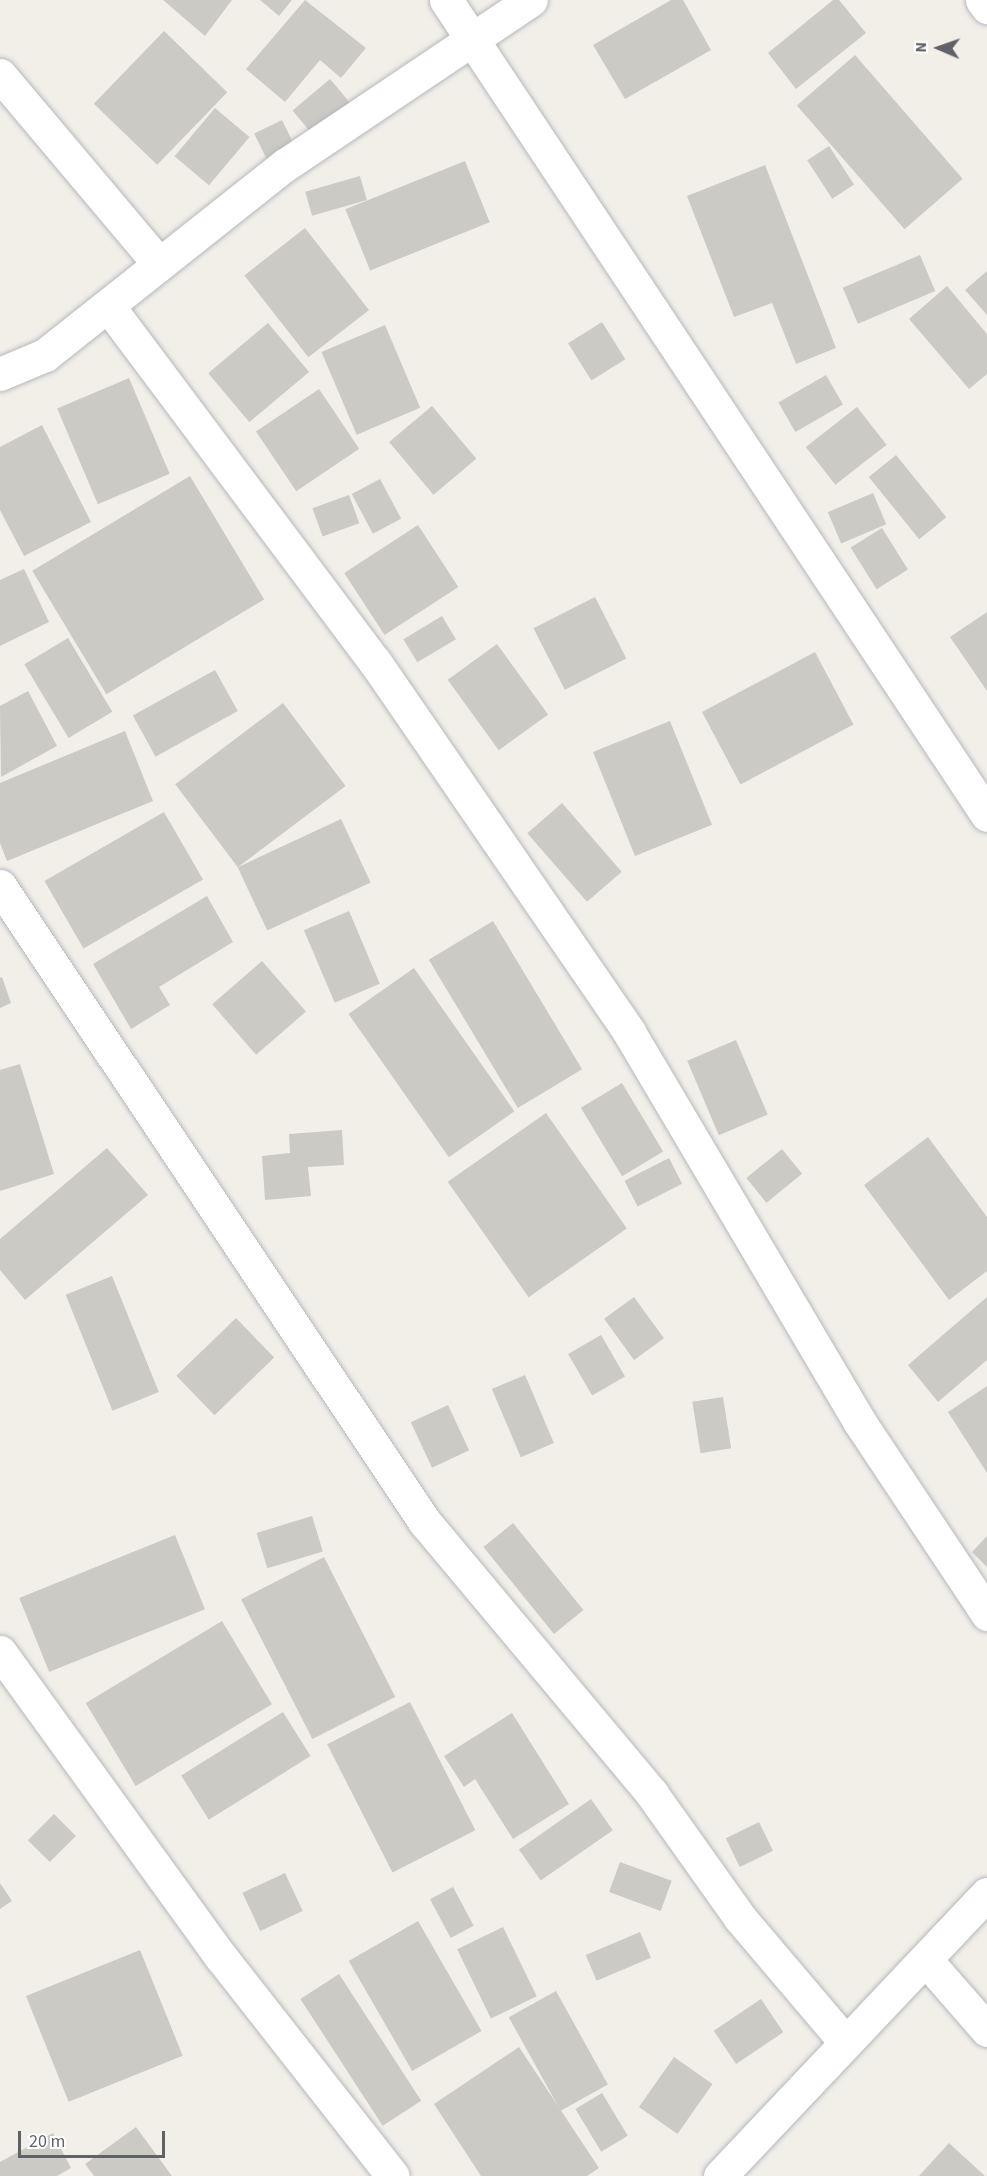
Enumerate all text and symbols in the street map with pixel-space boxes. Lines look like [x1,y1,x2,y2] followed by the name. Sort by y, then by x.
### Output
[909,18,969,78] north arrow
[910,42,932,53] text: N
[21,2119,168,2157] scale bar
[29,2129,65,2154] text: 20 m

